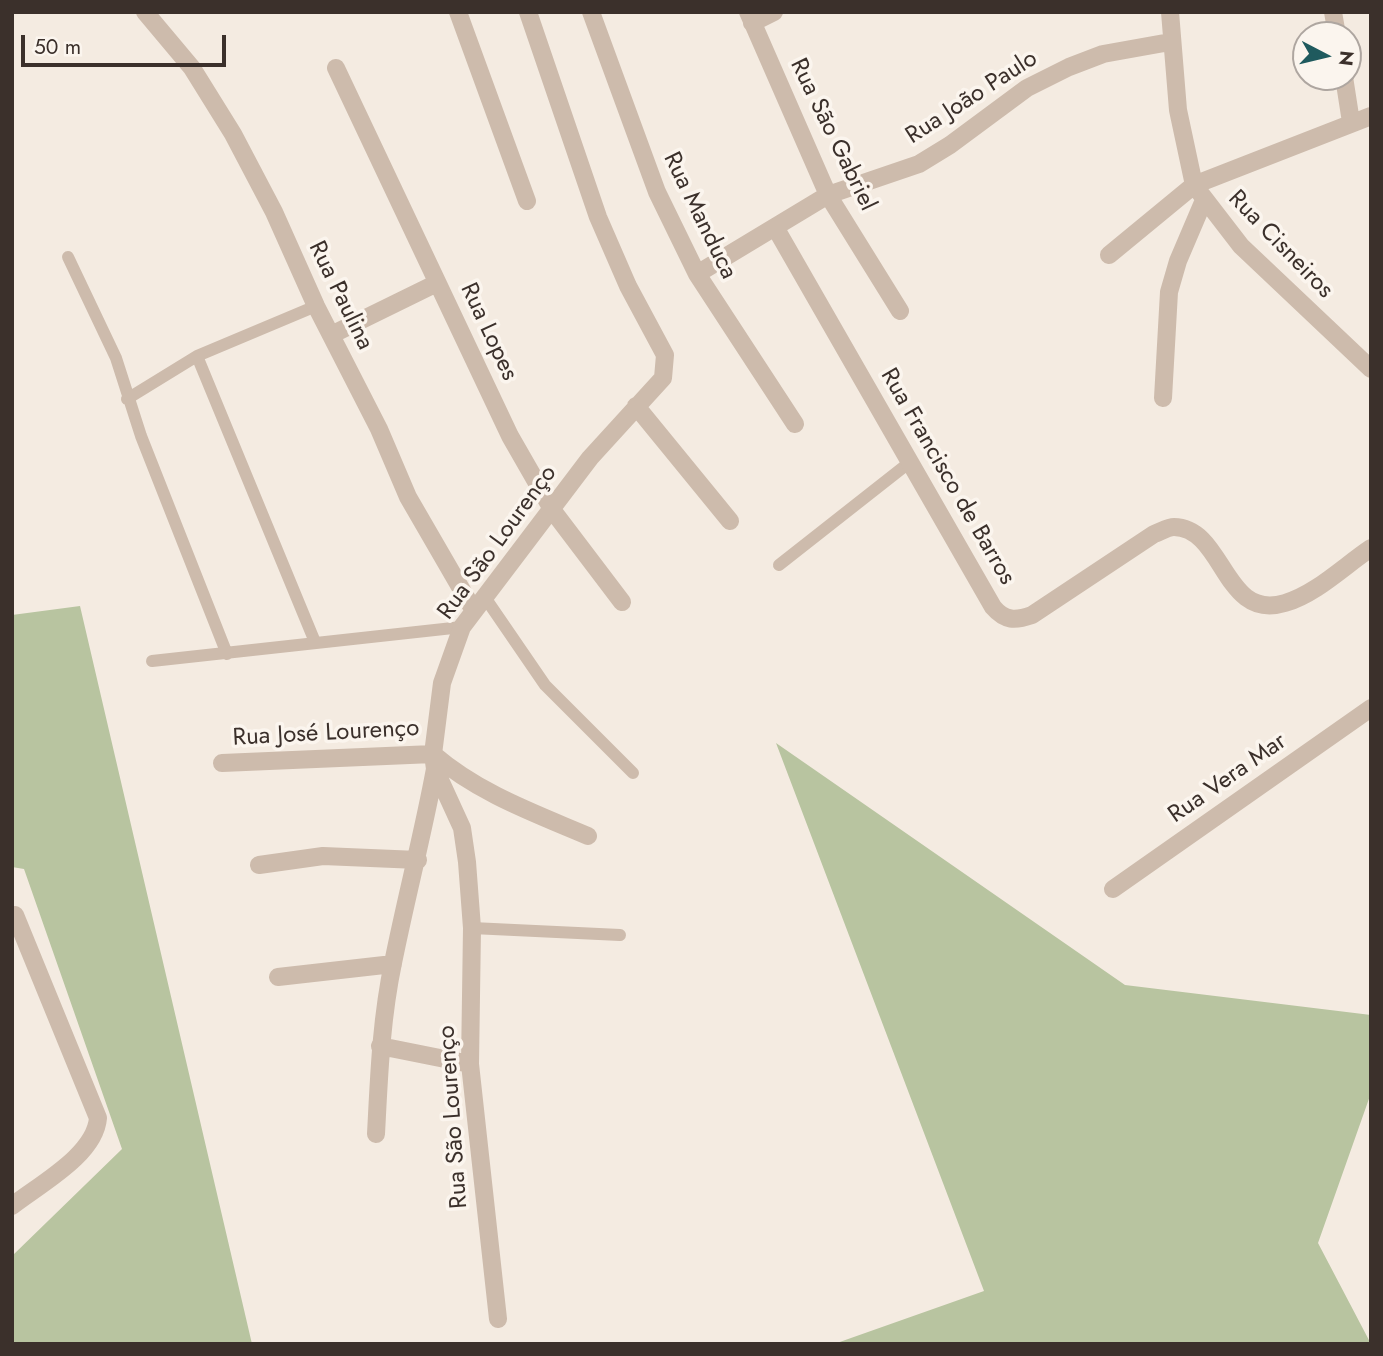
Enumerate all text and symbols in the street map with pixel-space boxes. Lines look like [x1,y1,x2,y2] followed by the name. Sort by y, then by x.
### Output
[24,21,229,65] scale bar
[1292,21,1362,91] north arrow
[34,32,81,62] text: 50 m
[901,45,1043,151] street label: Rua João Paulo
[1332,49,1361,68] text: N
[783,54,881,216] street label: Rua São Gabriel
[656,148,742,284] street label: Rua Manduca
[1221,185,1339,305] street label: Rua Cisneiros
[301,237,379,355] street label: Rua Paulina
[453,279,523,385] street label: Rua Lopes
[873,364,1021,590] street label: Rua Francisco de Barros
[432,460,564,626] street label: Rua São Lourenço
[232,715,420,753] street label: Rua José Lourenço
[1164,728,1292,830] street label: Rua Vera Mar
[433,1024,475,1210] street label: Rua São Lourenço

